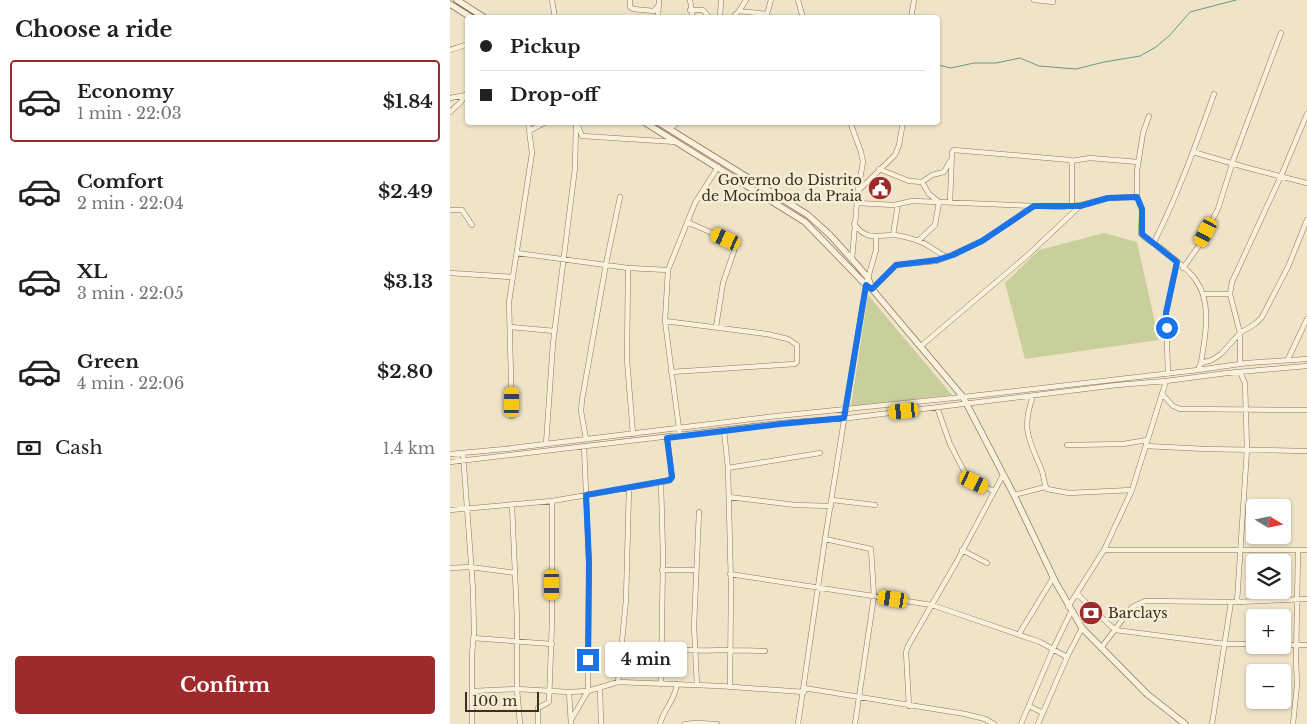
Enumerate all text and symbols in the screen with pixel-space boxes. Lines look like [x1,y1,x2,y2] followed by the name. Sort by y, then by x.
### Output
[15,16,172,43] text: Choose a ride
[510,35,581,58] text: Pickup
[17,79,62,124] icon: car
[77,80,174,103] text: Economy
[510,83,599,106] text: Drop-off
[383,90,433,113] text: $1.84
[77,103,182,123] text: 1 min · 22:03
[17,169,62,214] icon: car
[77,170,164,193] text: Comfort
[702,171,862,205] place label: Governo do Distrito de Mocímboa da Praia
[867,175,893,201] public building icon: Governo do Distrito de Mocímboa da Praia
[378,180,433,203] text: $2.49
[77,193,184,213] text: 2 min · 22:04
[1192,215,1219,249] car
[709,226,742,252] car
[17,259,62,304] icon: car
[77,260,107,283] text: XL
[383,270,433,293] text: $3.13
[77,283,184,303] text: 3 min · 22:05
[1156,317,1178,339] route start
[17,349,62,394] icon: car
[77,350,139,373] text: Green
[377,360,433,383] text: $2.80
[77,373,184,393] text: 4 min · 22:06
[504,387,519,417] car
[888,402,919,420] car
[15,434,43,462] icon: cash
[55,436,102,459] text: Cash
[383,438,435,458] text: 1.4 km
[957,469,990,495] car
[1246,499,1291,544] north arrow
[1246,499,1291,709] map controls
[1246,554,1291,599] button: layers
[544,570,559,600] car
[877,589,908,609] car
[1078,600,1104,626] bank icon: Barclays
[1108,604,1168,622] place label: Barclays
[1246,609,1291,654] button: +
[606,642,688,678] callout: 4 min
[577,649,599,671] route end
[621,649,671,669] text: 4 min
[15,656,435,714] button: Confirm
[1246,664,1291,709] button: −
[465,689,539,712] scale bar
[472,692,517,710] text: 100 m

